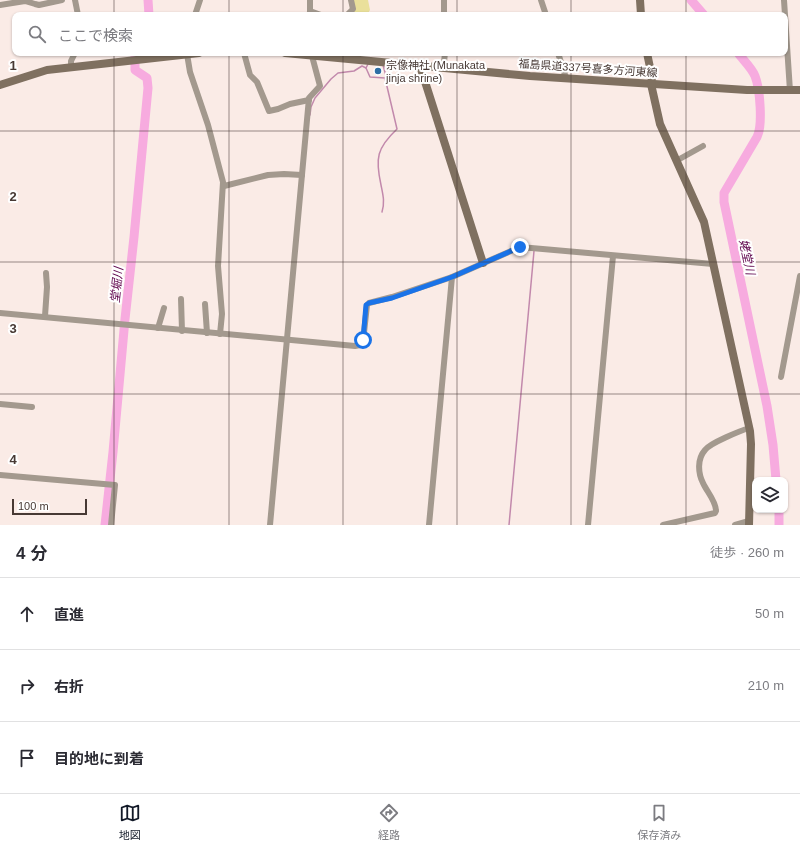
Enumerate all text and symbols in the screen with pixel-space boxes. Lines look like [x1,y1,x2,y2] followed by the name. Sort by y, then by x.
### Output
[12,12,788,56] search box
[26,23,48,45] icon: search
[58,27,133,44] text: ここで検索
[518,57,658,79] street label: 福島県道337号喜多方河東線
[9,58,17,73] text: 1
[385,59,486,84] place label: 宗像神社 (Munakata jinja shrine)
[373,66,383,76] marker: 宗像神社 (Munakata jinja shrine)
[9,189,17,204] text: 2
[511,238,529,256] route end
[736,238,758,278] water label: 姥堂川
[108,264,126,304] water label: 堂堀川
[9,321,17,336] text: 3
[354,331,372,349] route start
[9,452,17,467] text: 4
[752,477,788,513] map controls
[752,477,788,513] button: layers
[12,497,87,516] scale bar
[18,500,49,512] text: 100 m
[16,544,47,563] text: 4 分
[710,545,784,560] text: 徒歩 · 260 m
[16,603,38,625] icon: ahead
[54,606,84,623] text: 直進
[755,606,784,621] text: 50 m
[16,675,38,697] icon: right
[54,678,84,695] text: 右折
[748,678,784,693] text: 210 m
[16,747,38,769] icon: arrive
[54,750,144,767] text: 目的地に到着
[119,802,141,842] tab: 地図
[378,802,400,842] tab: 経路
[637,802,681,842] tab: 保存済み

